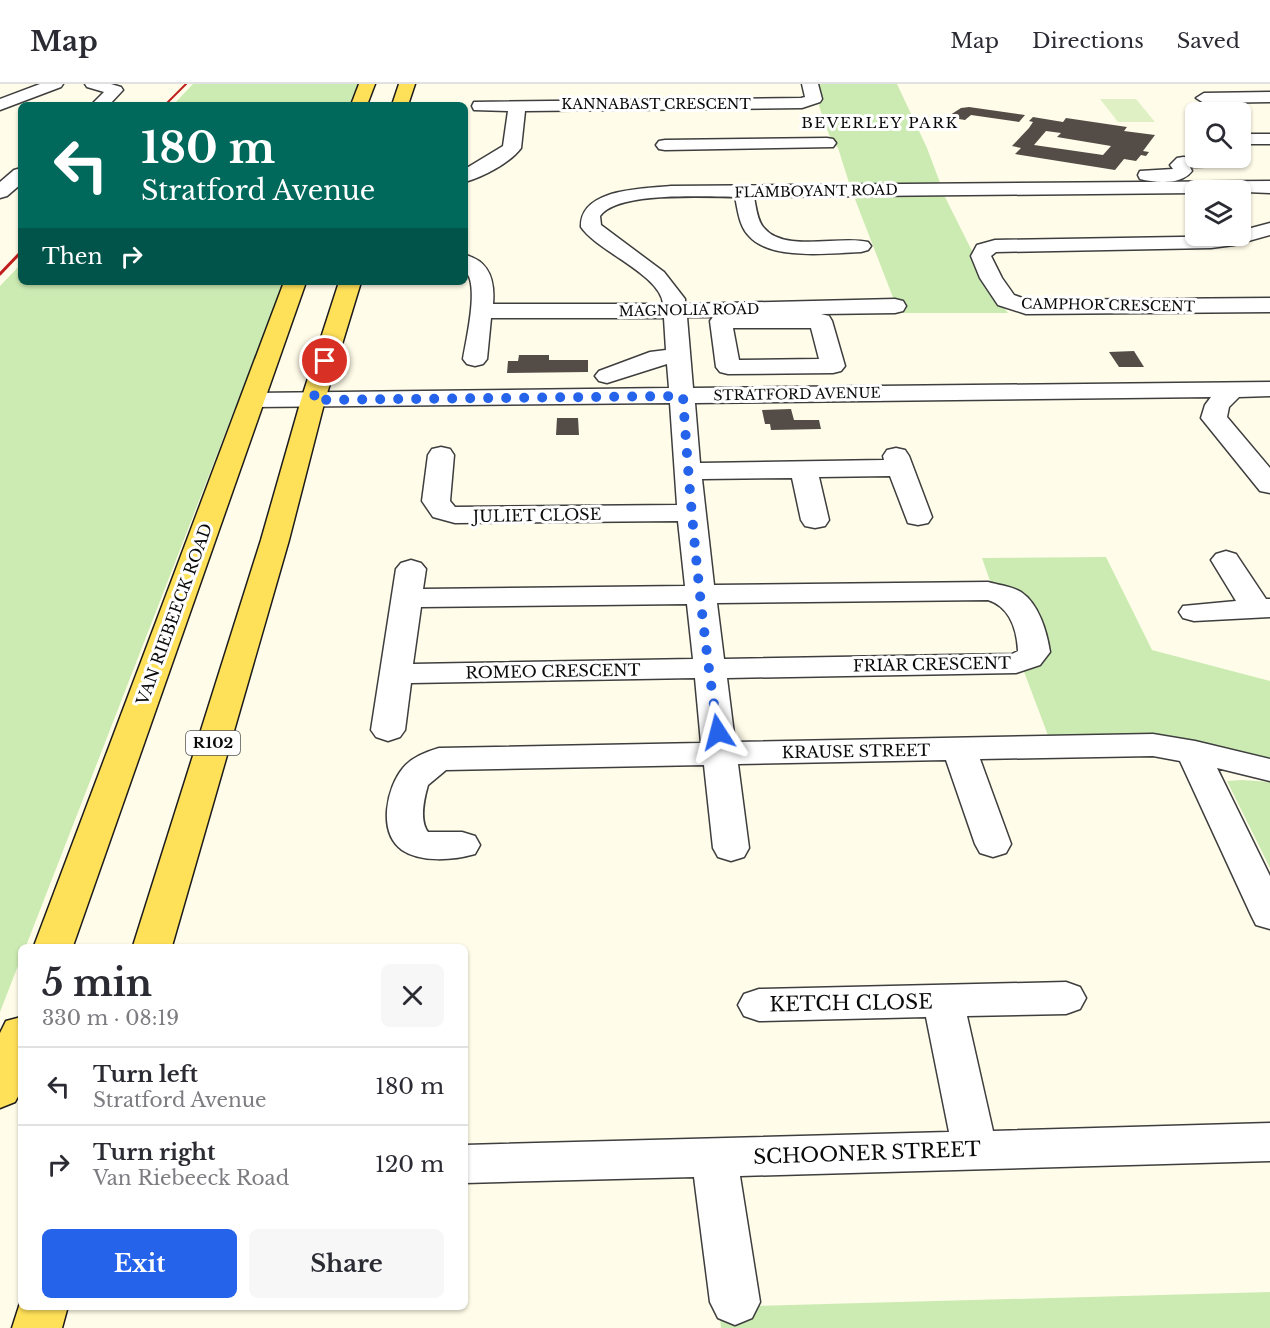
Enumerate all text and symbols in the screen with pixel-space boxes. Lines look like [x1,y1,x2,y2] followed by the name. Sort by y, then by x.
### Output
[30,24,98,59] text: Map
[950,28,999,54] text: Map
[1032,28,1144,54] text: Directions
[1177,28,1240,54] text: Saved
[561,95,751,113] street label: KANNABAST CRESCENT
[1185,102,1251,246] map controls
[1185,102,1251,168] button: search
[801,113,959,132] district label: BEVERLEY PARK
[141,122,275,174] text: 180 m
[42,126,120,204] icon: left
[141,174,375,207] text: Stratford Avenue
[1185,180,1251,246] button: layers
[734,181,898,201] street label: FLAMBOYANT ROAD
[115,240,148,273] icon: right
[42,243,103,270] text: Then
[1021,294,1195,316] street label: CAMPHOR CRESCENT
[619,300,759,320] street label: MAGNOLIA ROAD
[299,335,350,386] pin
[308,344,341,377] icon: arrive
[713,384,881,404] street label: STRATFORD AVENUE
[471,504,601,526] street label: JULIET CLOSE
[131,520,216,709] street label: VAN RIEBEECK ROAD
[853,653,1011,675] street label: FRIAR CRESCENT
[465,659,641,683] street label: ROMEO CRESCENT
[686,700,750,764] position arrow
[186,731,240,755] road number: R102
[781,740,931,762] street label: KRAUSE STREET
[42,961,152,1006] text: 5 min
[381,964,444,1027] button: close
[769,990,933,1016] street label: KETCH CLOSE
[42,1006,179,1030] text: 330 m · 08:19
[93,1061,198,1088] text: Turn left
[42,1070,75,1103] icon: left
[375,1073,444,1100] text: 180 m
[93,1088,267,1112] text: Stratford Avenue
[753,1137,981,1169] street label: SCHOONER STREET
[93,1139,215,1166] text: Turn right
[42,1148,75,1181] icon: right
[375,1151,444,1178] text: 120 m
[93,1166,289,1190] text: Van Riebeeck Road
[42,1229,237,1298] button: Exit
[249,1229,444,1298] button: Share

